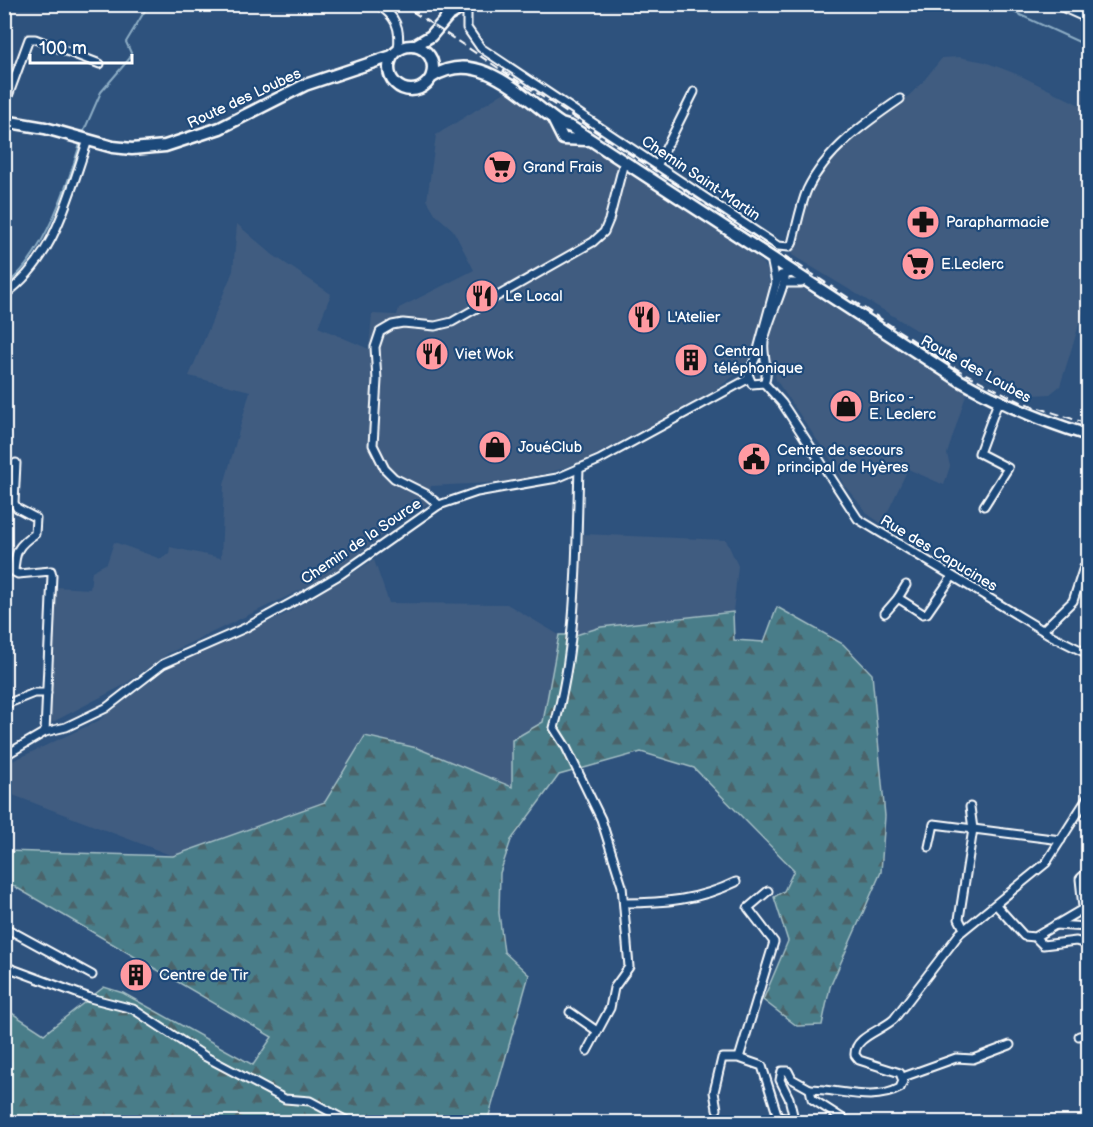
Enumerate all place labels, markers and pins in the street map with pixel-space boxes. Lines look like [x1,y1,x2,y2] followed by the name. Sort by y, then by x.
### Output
[482,149,518,185] supermarket icon: Grand Frais
[523,158,603,177] place label: Grand Frais
[905,204,941,240] pharmacy icon: Parapharmacie
[946,213,1049,232] place label: Parapharmacie
[900,246,936,282] supermarket icon: E.Leclerc
[941,255,1004,274] place label: E.Leclerc
[464,278,500,314] restaurant icon: Le Local
[505,287,563,306] place label: Le Local
[626,299,662,335] restaurant icon: L'Atelier
[667,308,721,327] place label: L'Atelier
[414,336,450,372] restaurant icon: Viet Wok
[673,342,709,378] building icon: Central téléphonique
[714,342,803,378] place label: Central téléphonique
[455,345,514,364] place label: Viet Wok
[828,388,864,424] shop icon: Brico - E. Leclerc
[869,388,936,424] place label: Brico - E. Leclerc
[477,429,513,465] shop icon: JouéClub
[518,438,583,457] place label: JouéClub
[736,441,772,477] public building icon: Centre de secours principal de Hyères
[777,441,909,477] place label: Centre de secours principal de Hyères
[118,957,154,993] building icon: Centre de Tir
[159,966,249,985] place label: Centre de Tir

